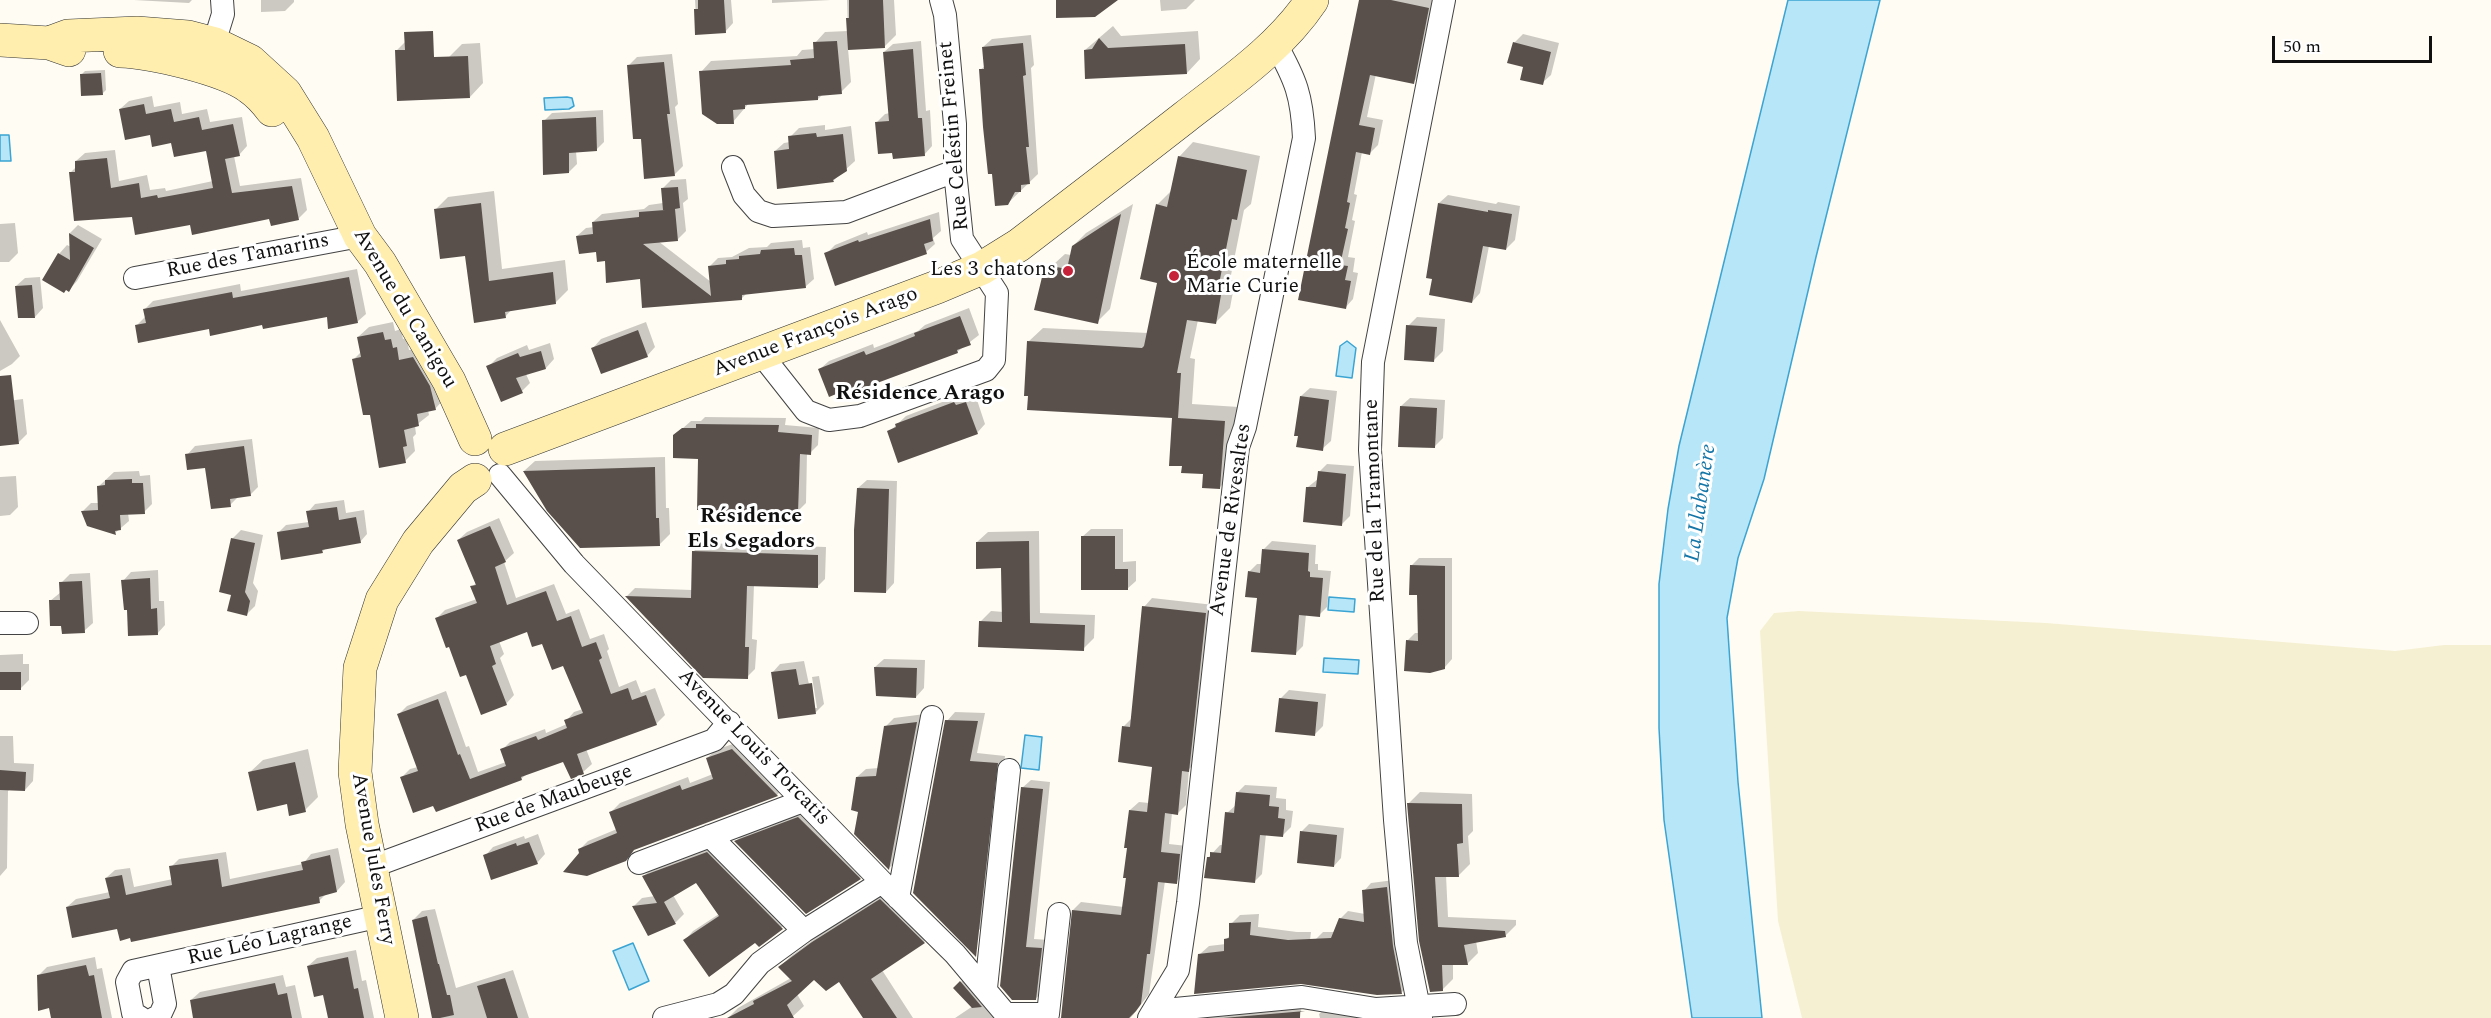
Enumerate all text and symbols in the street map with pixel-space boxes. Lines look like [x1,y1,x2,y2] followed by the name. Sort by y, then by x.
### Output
[2275,24,2436,62] scale bar
[2283,33,2321,60] text: 50 m
[934,40,976,232] street label: Rue Celéstin Freinet
[346,225,462,393] street label: Avenue du Canigou
[164,229,332,285] street label: Rue des Tamarins
[1186,251,1342,301] place label: École maternelle Marie Curie
[930,258,1056,284] place label: Les 3 chatons
[1061,264,1075,278] marker: Les 3 chatons
[1167,269,1181,283] marker: École maternelle Marie Curie
[710,282,922,384] street label: Avenue François Arago
[835,382,1005,408] district label: Résidence Arago
[1360,399,1392,603] street label: Rue de la Tramontane
[1206,422,1258,618] street label: Avenue de Rivesaltes
[1681,442,1723,564] water label: La Llabanère
[687,505,815,556] district label: Résidence Els Segadors
[672,664,834,832] street label: Avenue Louis Torcatis
[472,760,636,840] street label: Rue de Maubeuge
[344,771,400,947] street label: Avenue Jules Ferry
[185,910,355,972] street label: Rue Léo Lagrange

